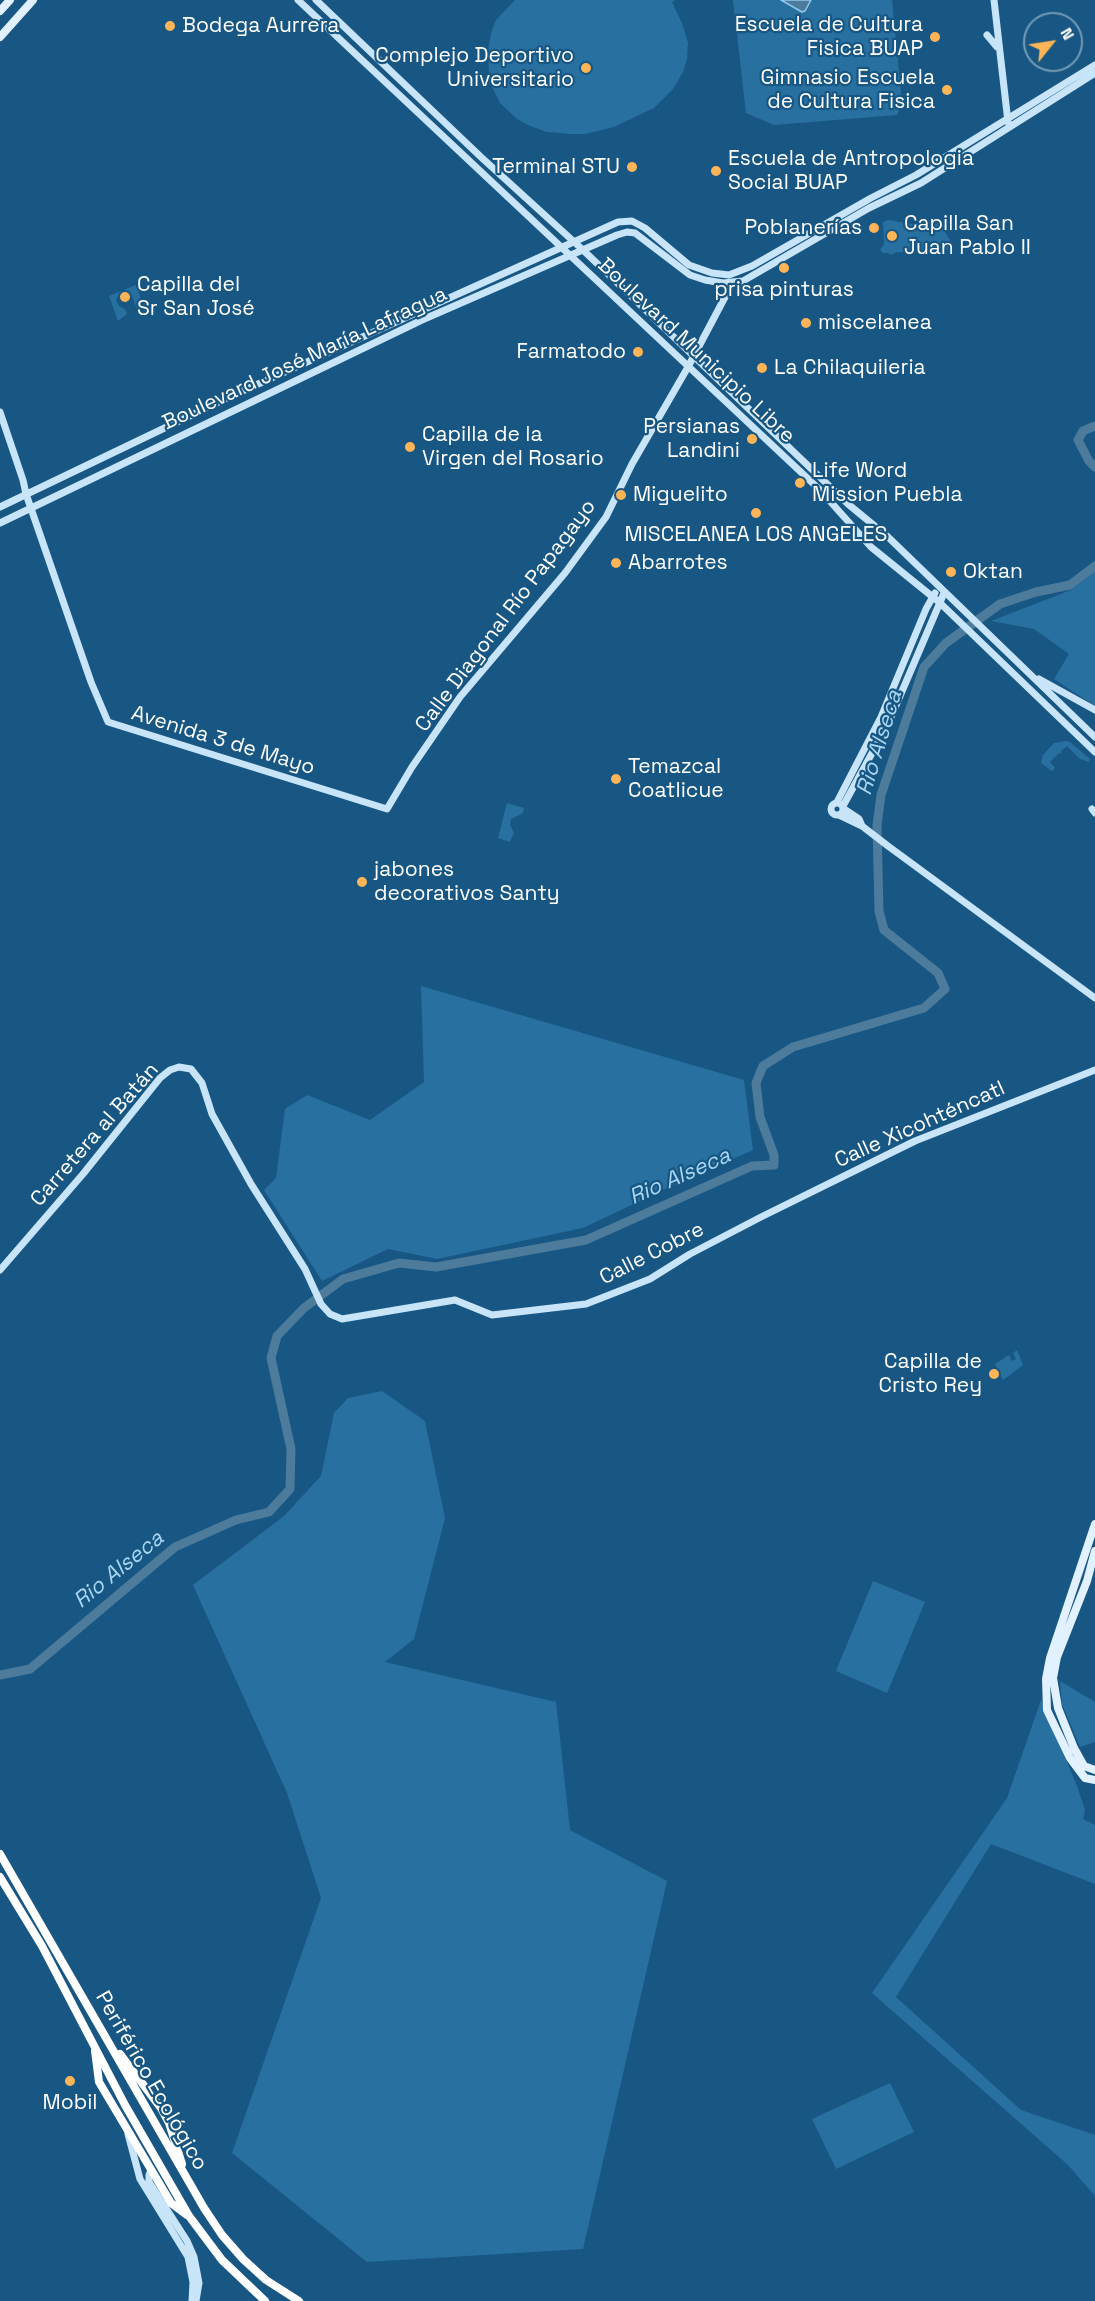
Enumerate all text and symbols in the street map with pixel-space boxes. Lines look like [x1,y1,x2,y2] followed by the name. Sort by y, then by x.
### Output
[735,12,923,62] place label: Escuela de Cultura Fisica BUAP
[1023,12,1083,72] north arrow
[182,13,339,39] place label: Bodega Aurrera
[163,19,177,33] marker: Bodega Aurrera
[1056,24,1079,44] text: N
[928,30,942,44] marker: Escuela de Cultura Fisica BUAP
[375,43,574,93] place label: Complejo Deportivo Universitario
[579,61,593,75] marker: Complejo Deportivo Universitario
[761,65,935,115] place label: Gimnasio Escuela de Cultura Fisica
[940,83,954,97] marker: Gimnasio Escuela de Cultura Fisica
[728,146,974,196] place label: Escuela de Antropologia Social BUAP
[492,154,620,180] place label: Terminal STU
[625,160,639,174] marker: Terminal STU
[709,164,723,178] marker: Escuela de Antropologia Social BUAP
[904,211,1031,261] place label: Capilla San Juan Pablo II
[745,215,862,241] place label: Poblanerías
[867,221,881,235] marker: Poblanerías
[885,229,899,243] marker: Capilla San Juan Pablo II
[592,253,800,449] street label: Boulevard Municipio Libre
[777,261,791,275] marker: prisa pinturas
[137,272,255,322] place label: Capilla del Sr San José
[714,277,854,303] place label: prisa pinturas
[159,282,451,436] street label: Boulevard José María Lafragua
[118,290,132,304] marker: Capilla del Sr San José
[818,310,932,336] place label: miscelanea
[799,316,813,330] marker: miscelanea
[517,339,626,365] place label: Farmatodo
[631,345,645,359] marker: Farmatodo
[774,355,926,381] place label: La Chilaquileria
[755,361,769,375] marker: La Chilaquileria
[643,414,740,464] place label: Persianas Landini
[422,422,604,472] place label: Capilla de la Virgen del Rosario
[745,432,759,446] marker: Persianas Landini
[403,440,417,454] marker: Capilla de la Virgen del Rosario
[812,458,962,508] place label: Life Word Mission Puebla
[793,476,807,490] marker: Life Word Mission Puebla
[633,482,728,508] place label: Miguelito
[614,488,628,502] marker: Miguelito
[410,495,602,737] street label: Calle Diagonal Río Papagayo
[749,506,763,520] marker: MISCELANEA LOS ANGELES
[625,522,887,548] place label: MISCELANEA LOS ANGELES
[628,550,728,576] place label: Abarrotes
[609,556,623,570] marker: Abarrotes
[963,559,1023,585] place label: Oktan
[944,565,958,579] marker: Oktan
[852,687,908,799] water label: Rio Alseca
[128,701,318,781] street label: Avenida 3 de Mayo
[628,754,724,804] place label: Temazcal Coatlicue
[609,772,623,786] marker: Temazcal Coatlicue
[374,857,560,907] place label: jabones decorativos Santy
[355,875,369,889] marker: jabones decorativos Santy
[26,1058,164,1212] street label: Carretera al Batán
[831,1076,1009,1174] street label: Calle Xicohténcatl
[625,1143,735,1211] water label: Rio Alseca
[596,1217,708,1291] street label: Calle Cobre
[878,1349,982,1399] place label: Capilla de Cristo Rey
[987,1367,1001,1381] marker: Capilla de Cristo Rey
[69,1526,169,1614] water label: Rio Alseca
[89,1987,213,2175] street label: Periférico Ecológico
[63,2074,77,2088] marker: Mobil
[43,2090,97,2116] place label: Mobil

